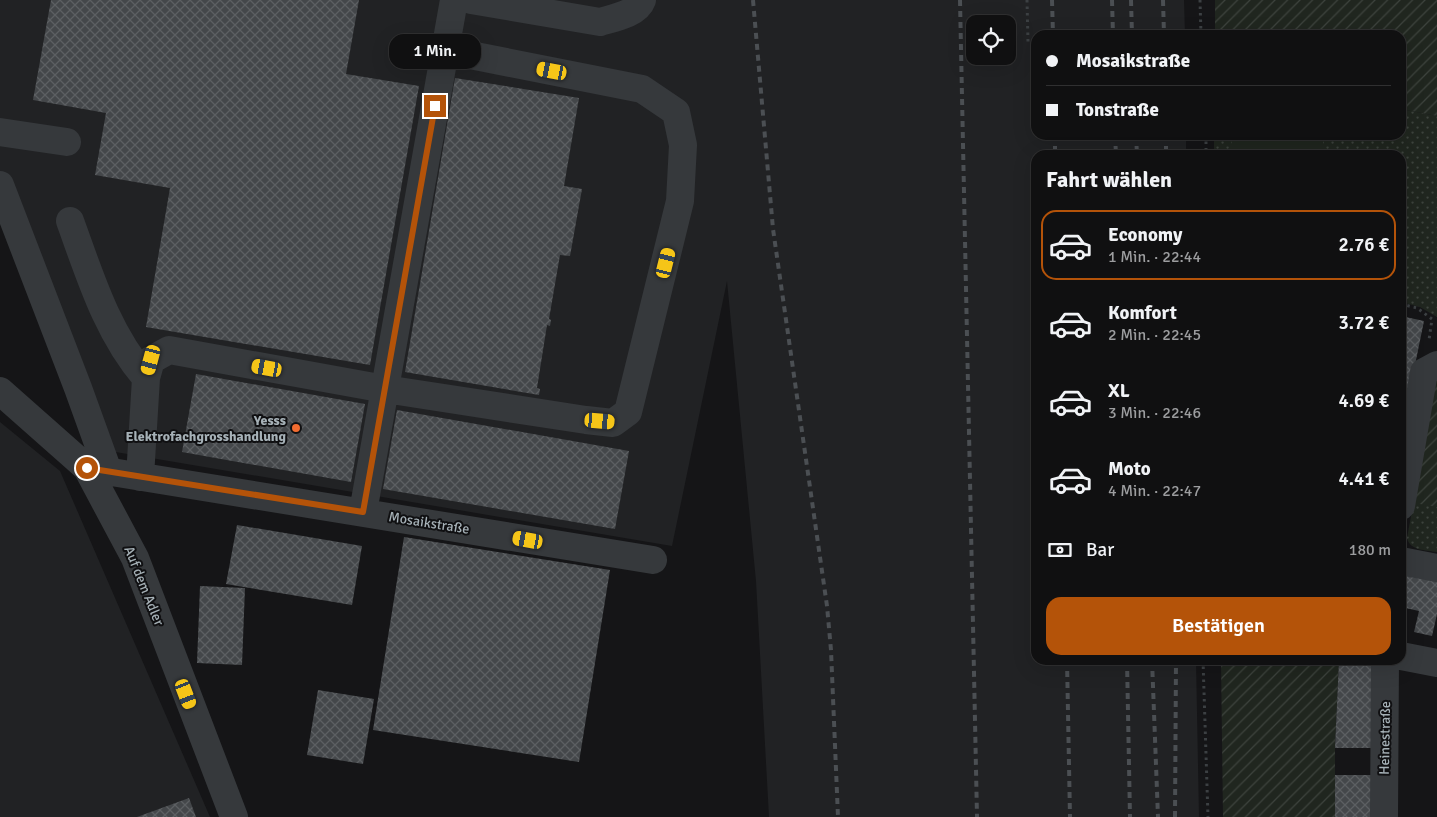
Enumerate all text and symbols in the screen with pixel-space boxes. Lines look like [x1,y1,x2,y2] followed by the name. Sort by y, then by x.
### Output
[966,15,1016,65] map controls
[966,15,1016,65] button: locate
[389,34,481,68] callout: 1 Min.
[414,41,457,61] text: 1 Min.
[1076,49,1190,73] text: Mosaikstraße
[535,61,568,81] car
[424,95,446,117] route end
[1076,98,1159,122] text: Tonstraße
[1046,166,1172,193] text: Fahrt wählen
[1048,223,1093,268] icon: car
[1108,223,1182,247] text: Economy
[1339,233,1389,257] text: 2.76 €
[655,247,676,279] car
[1108,247,1201,267] text: 1 Min. · 22:44
[1048,301,1093,346] icon: car
[1108,301,1177,325] text: Komfort
[1339,311,1389,335] text: 3.72 €
[1108,325,1201,345] text: 2 Min. · 22:45
[139,344,162,376] car
[250,358,283,378] car
[1048,379,1093,424] icon: car
[1108,379,1130,403] text: XL
[1339,389,1389,413] text: 4.69 €
[1108,403,1201,423] text: 3 Min. · 22:46
[126,412,286,445] place label: Yesss Elektrofachgrosshandlung
[584,412,615,430] car
[290,422,302,434] marker: Yesss Elektrofachgrosshandlung
[76,457,98,479] route start
[1048,457,1093,502] icon: car
[1108,457,1151,481] text: Moto
[1339,467,1389,491] text: 4.41 €
[1108,481,1201,501] text: 4 Min. · 22:47
[387,508,471,538] street label: Mosaikstraße
[511,530,544,550] car
[1046,536,1074,564] icon: cash
[1086,538,1114,562] text: Bar
[1349,540,1391,560] text: 180 m
[120,544,168,629] street label: Auf dem Adler
[1046,597,1391,655] button: Bestätigen
[173,677,198,711] car
[1376,701,1394,775] street label: Heinestraße

